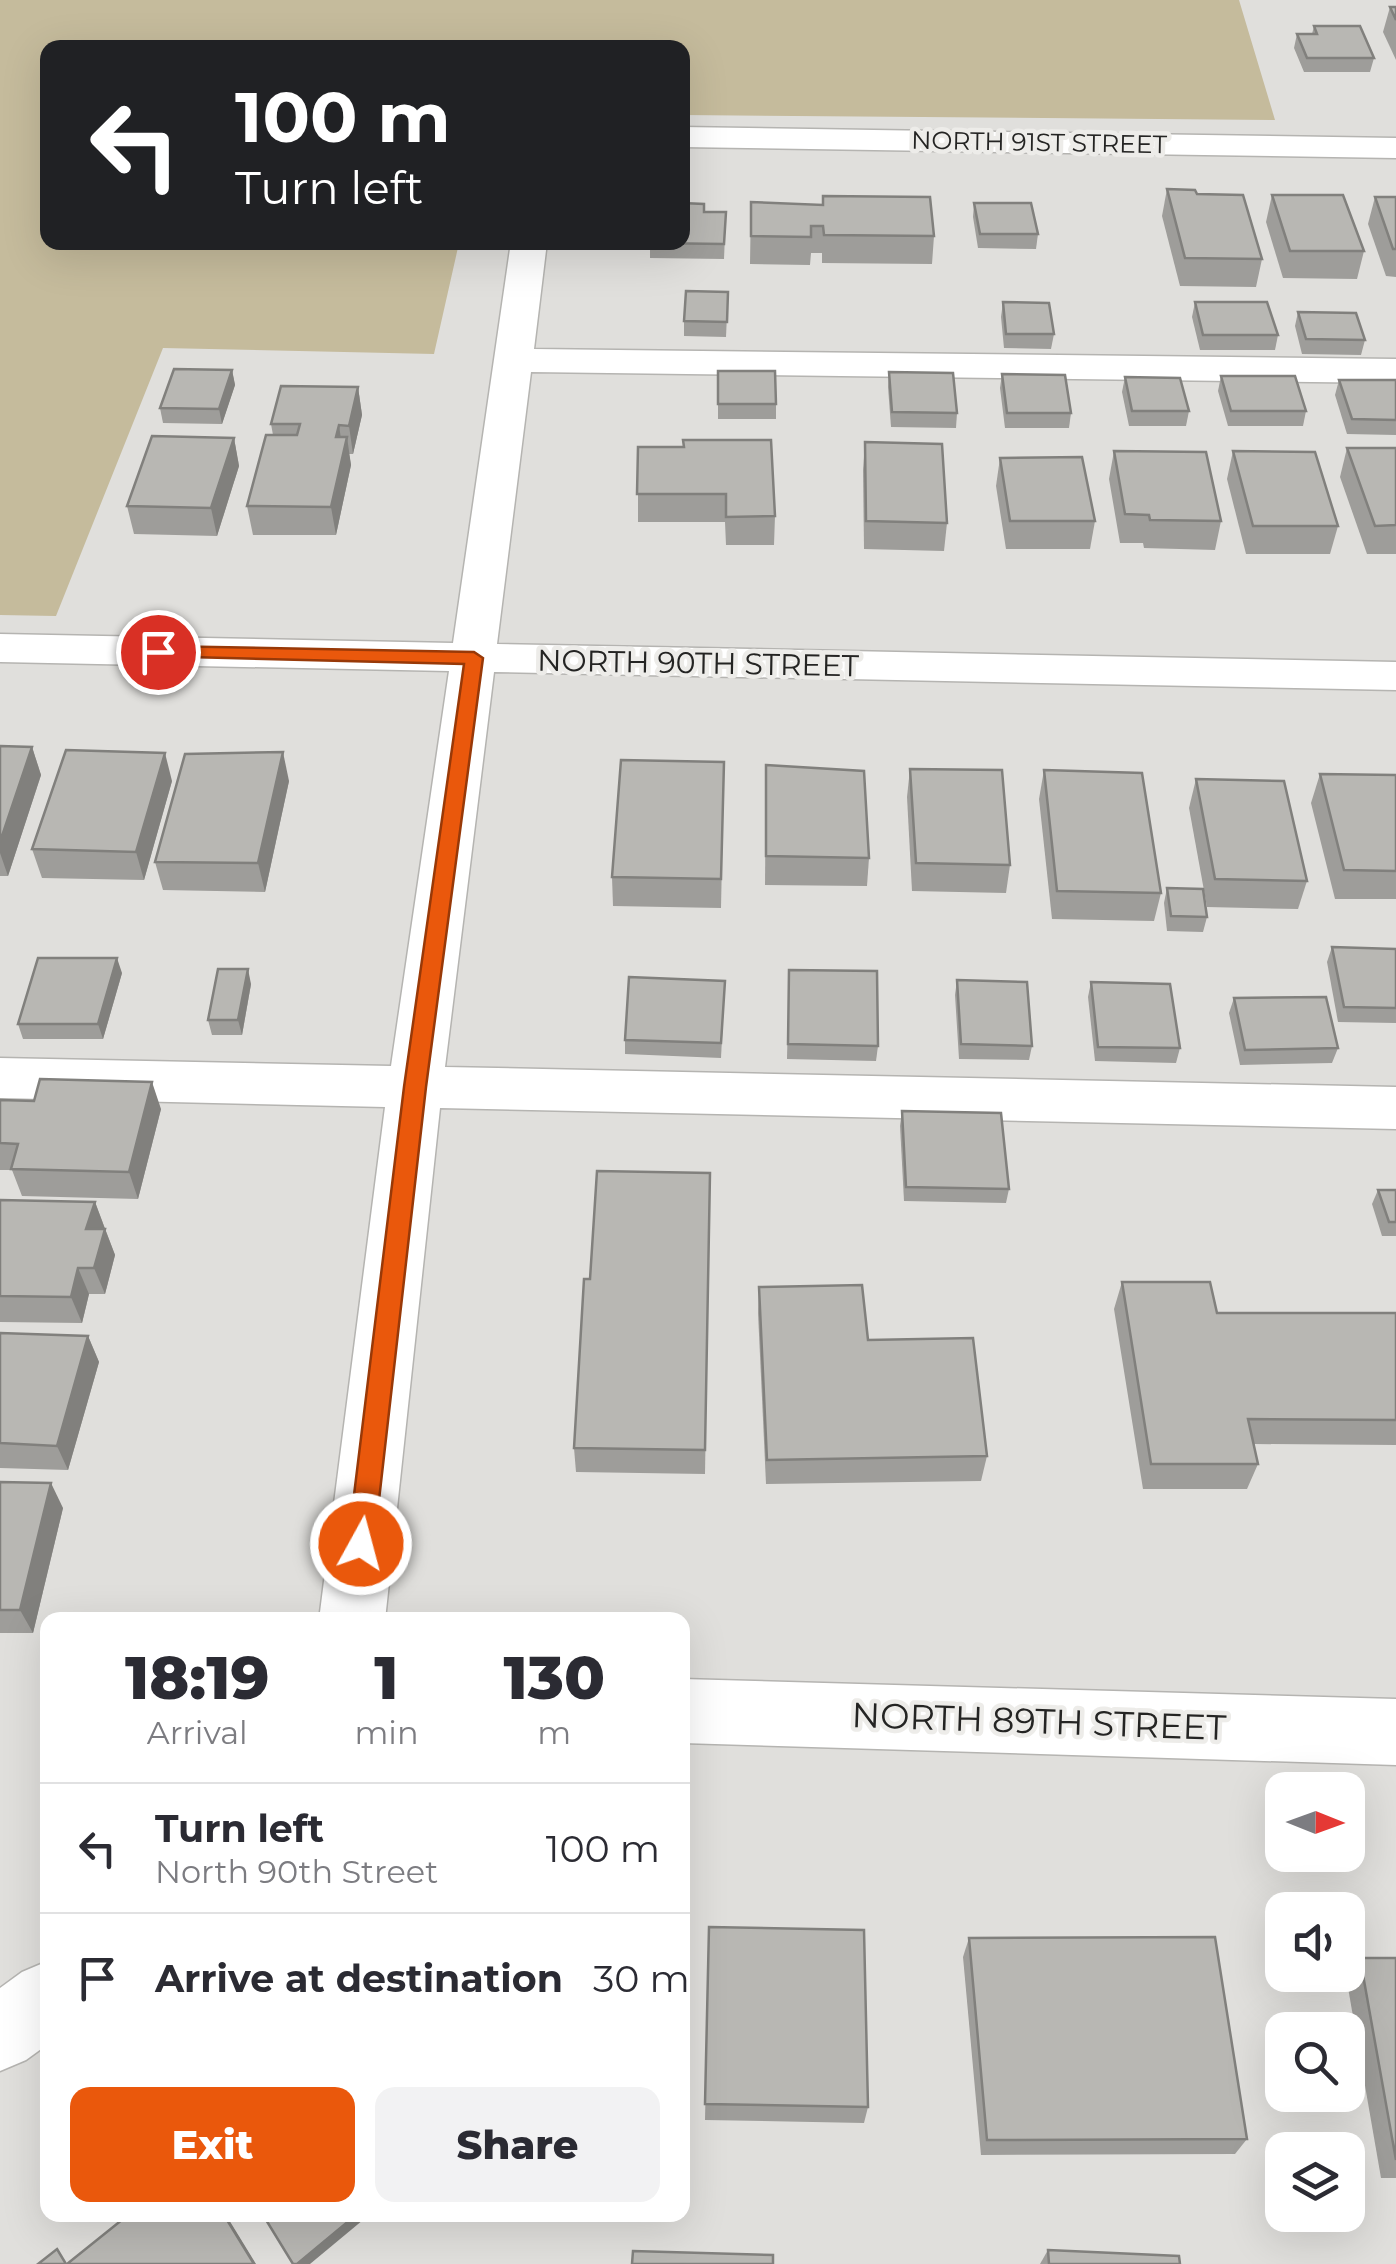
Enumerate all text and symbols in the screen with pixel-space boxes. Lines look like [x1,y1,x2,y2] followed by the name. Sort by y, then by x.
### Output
[235,74,451,160] text: 100 m
[70,80,200,210] icon: left
[911,125,1168,159] street label: NORTH 91ST STREET
[235,160,423,215] text: Turn left
[116,610,201,695] pin
[131,625,186,680] icon: arrive
[537,642,860,684] street label: NORTH 90TH STREET
[309,1492,413,1596] position arrow
[125,1641,270,1714] text: 18:19
[374,1641,399,1714] text: 1
[504,1641,605,1714] text: 130
[851,1693,1227,1749] street label: NORTH 89TH STREET
[147,1713,248,1752] text: Arrival
[354,1713,419,1752] text: min
[537,1713,571,1752] text: m
[1265,1772,1365,1872] north arrow
[1265,1772,1365,2232] map controls
[155,1805,324,1852] text: Turn left
[70,1821,125,1876] icon: left
[546,1825,660,1872] text: 100 m
[155,1852,438,1891] text: North 90th Street
[1265,1892,1365,1992] button: sound
[70,1951,125,2006] icon: arrive
[155,1955,563,2002] text: Arrive at destination
[593,1955,690,2002] text: 30 m
[1265,2012,1365,2112] button: search
[70,2087,355,2202] button: Exit
[375,2087,660,2202] button: Share
[1265,2132,1365,2232] button: layers

